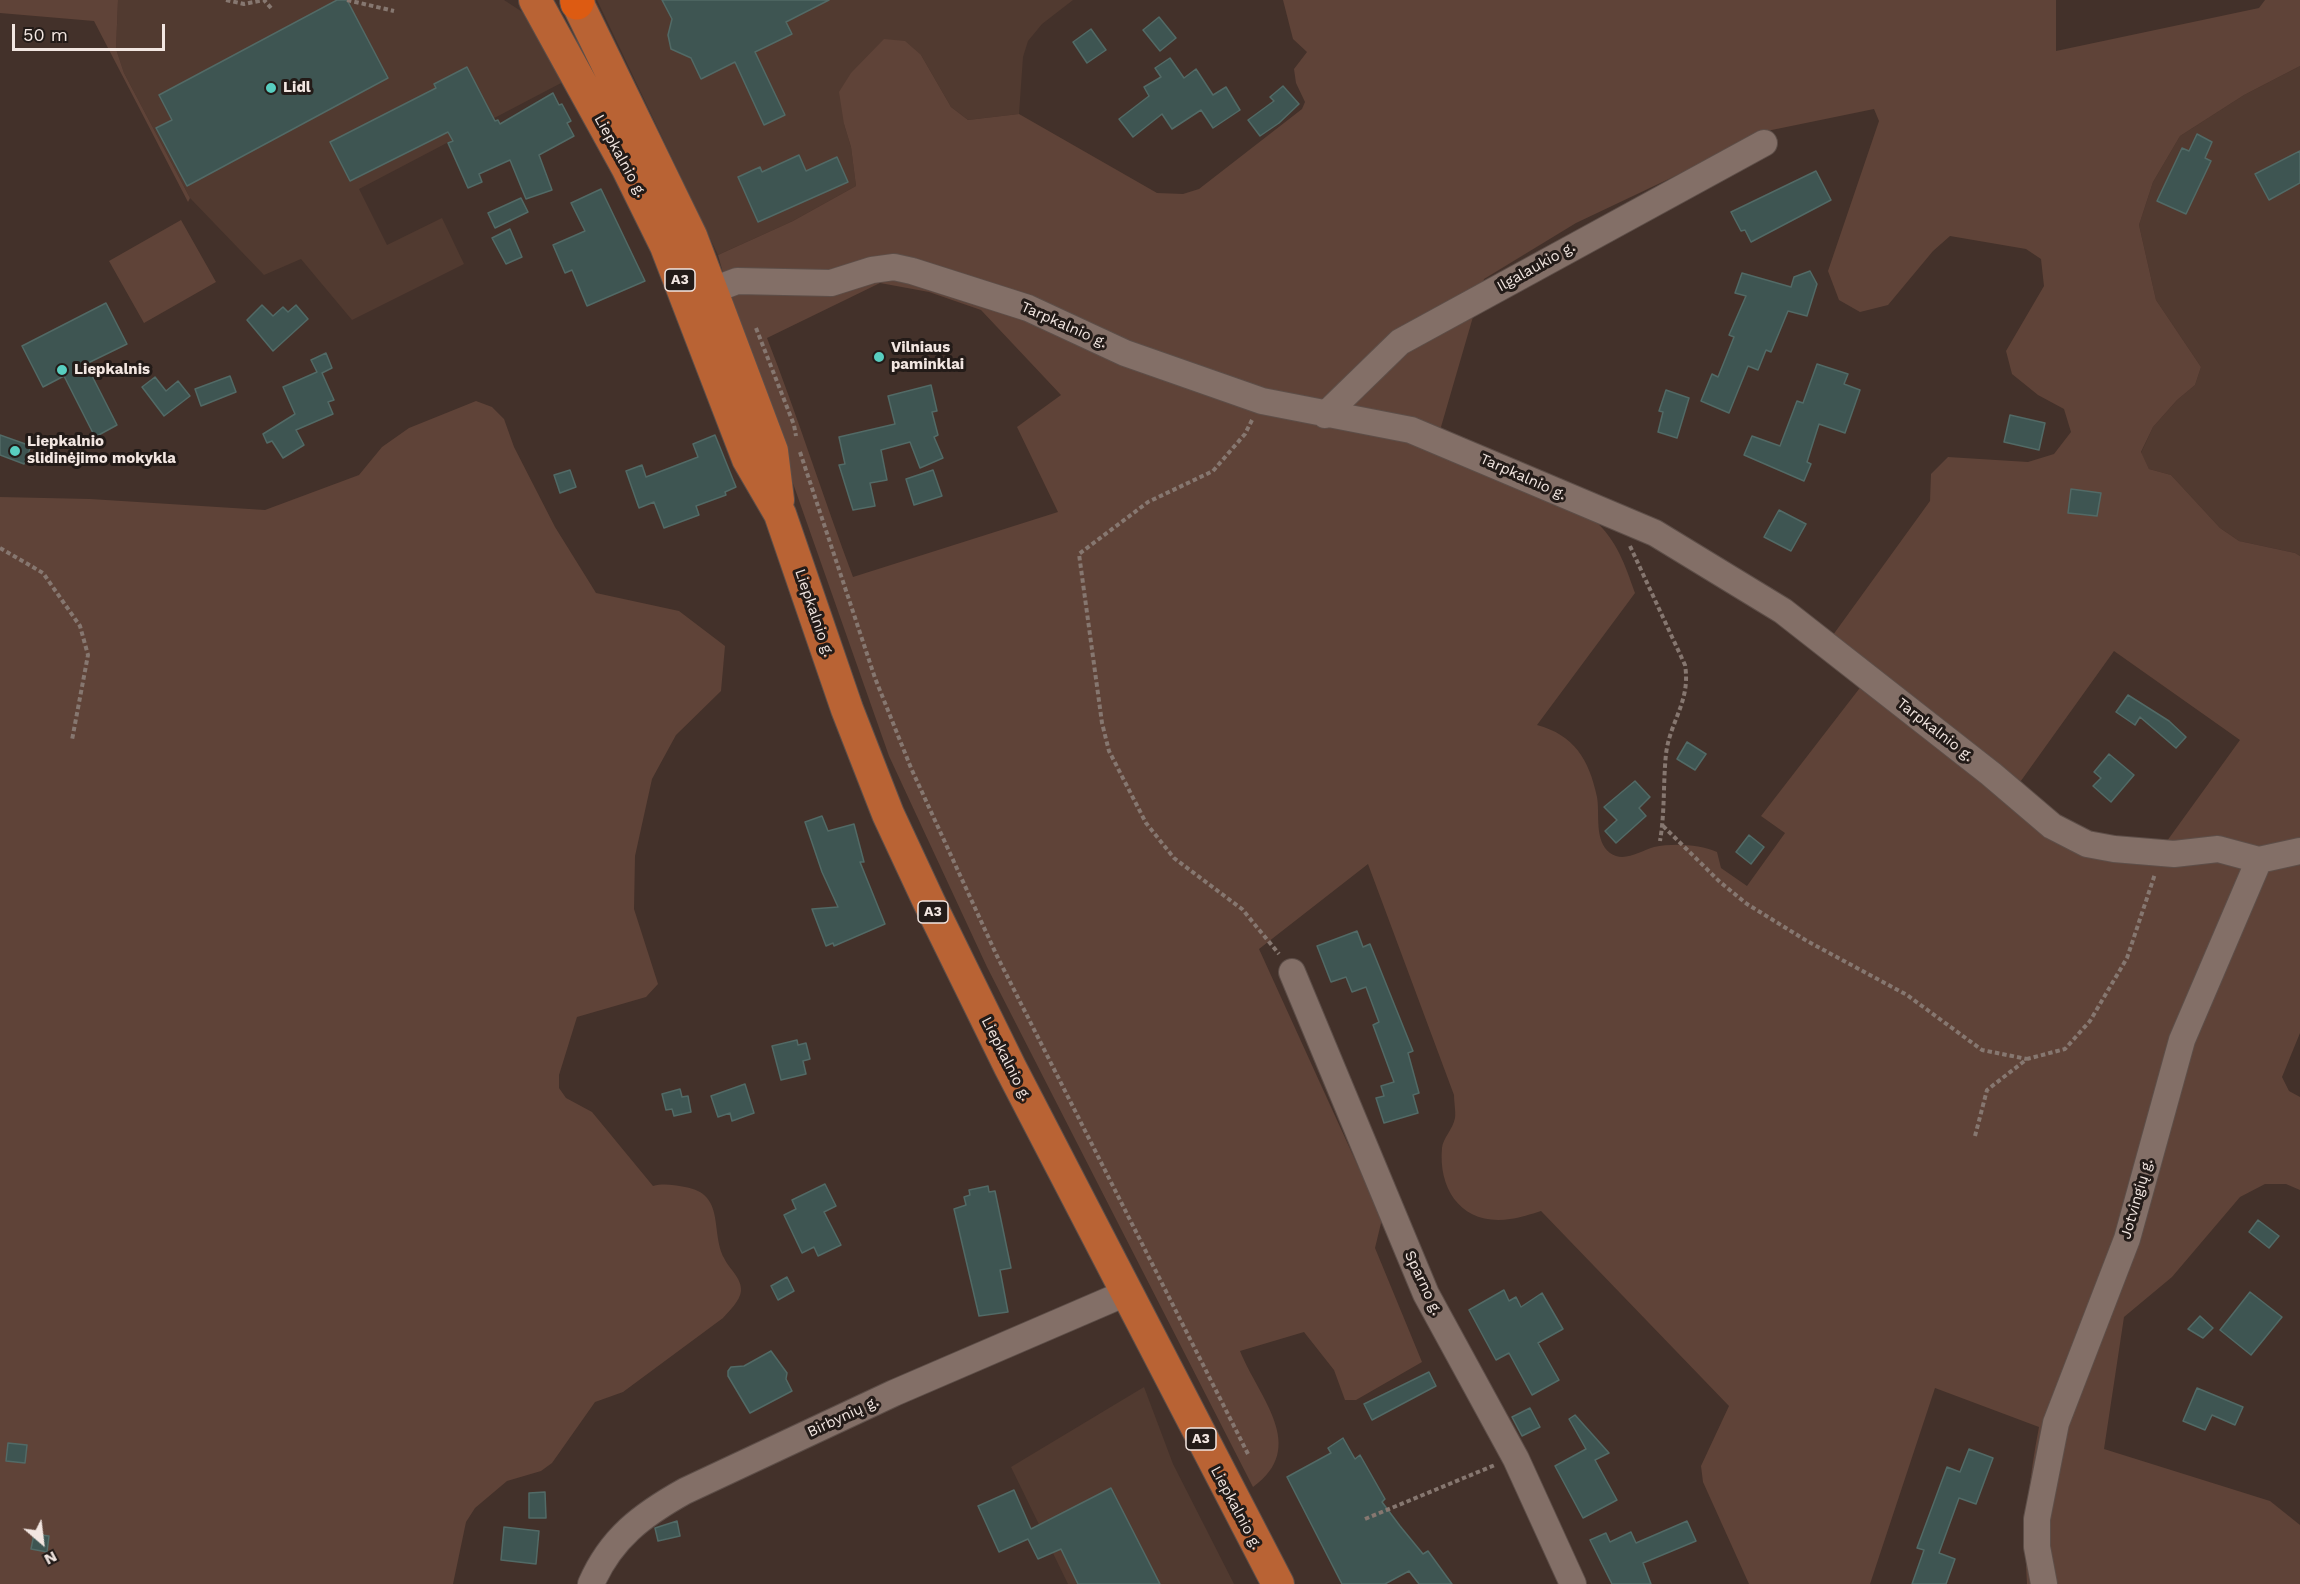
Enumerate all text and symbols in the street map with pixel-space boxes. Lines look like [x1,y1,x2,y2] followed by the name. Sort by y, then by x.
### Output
[15,12,168,50] scale bar
[23,24,68,45] text: 50 m
[283,79,311,97] place label: Lidl
[264,81,278,95] marker: Lidl
[590,111,650,201] street label: Liepkalnio g.
[1494,238,1578,296] street label: Ilgalaukio g.
[665,269,695,291] road number: A3
[1018,298,1110,352] street label: Tarpkalnio g.
[891,339,964,374] place label: Vilniaus paminklai
[872,350,886,364] marker: Vilniaus paminklai
[74,361,150,379] place label: Liepkalnis
[55,363,69,377] marker: Liepkalnis
[27,433,176,468] place label: Liepkalnio slidinėjimo mokykla
[8,444,22,458] marker: Liepkalnio slidinėjimo mokykla
[1477,450,1569,504] street label: Tarpkalnio g.
[791,567,837,659] street label: Liepkalnio g.
[1893,694,1977,766] street label: Tarpkalnio g.
[918,901,948,923] road number: A3
[977,1014,1035,1104] street label: Liepkalnio g.
[2117,1157,2157,1241] street label: Jotvingių g.
[1400,1248,1446,1318] street label: Sparno g.
[805,1393,881,1441] street label: Birbynių g.
[1186,1428,1216,1450] road number: A3
[1207,1463,1265,1553] street label: Liepkalnio g.
[12,1512,72,1572] north arrow
[41,1547,60,1570] text: N

